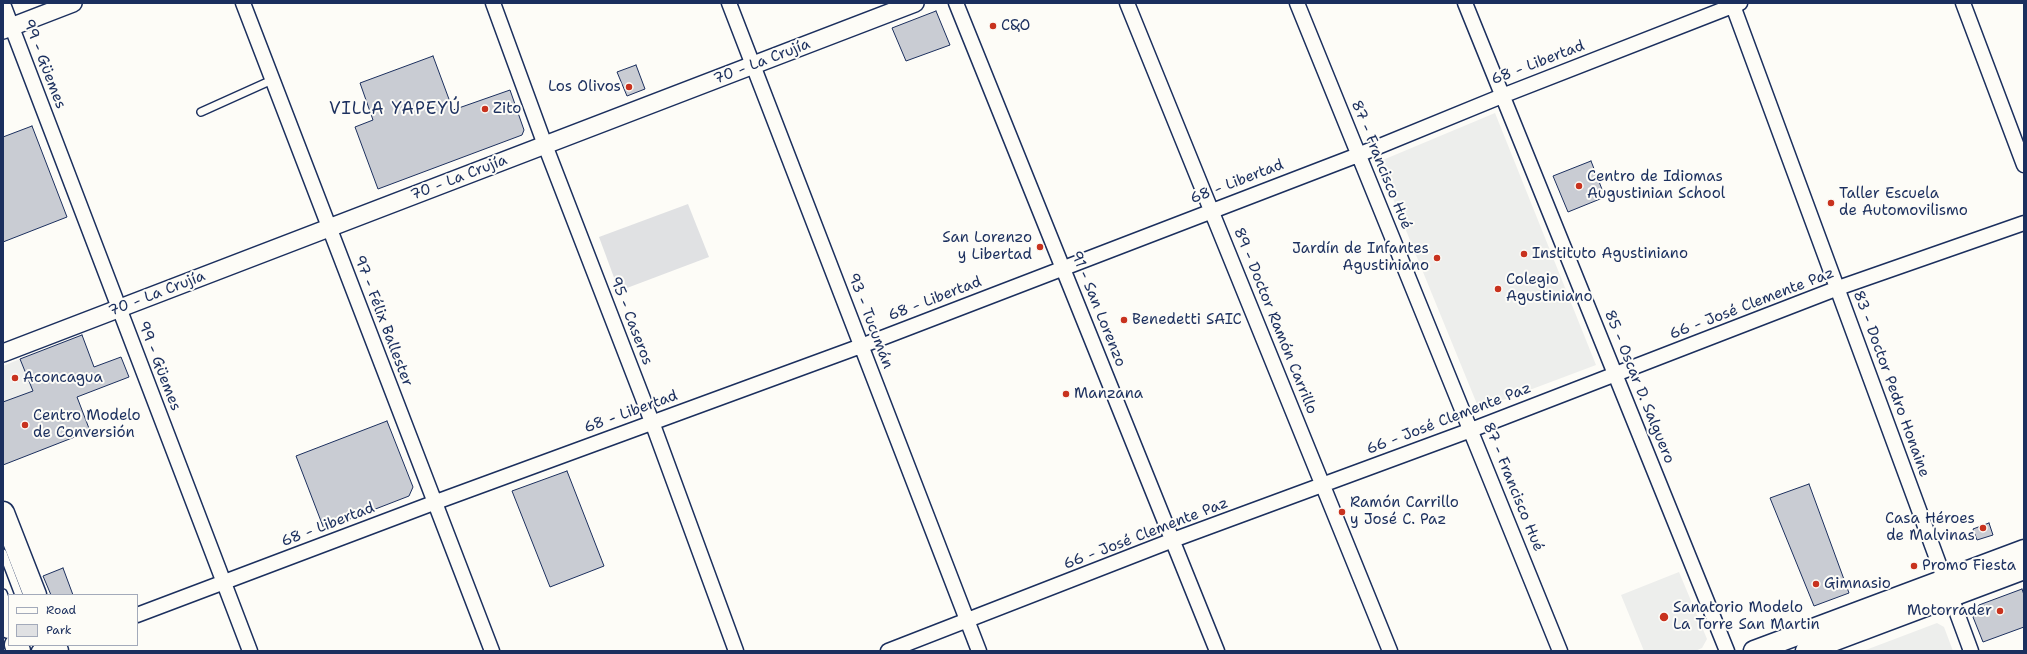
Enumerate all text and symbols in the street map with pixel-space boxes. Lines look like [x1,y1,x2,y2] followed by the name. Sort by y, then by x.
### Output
[19,17,69,111] street label: 99 - Güemes
[1001,17,1030,35] place label: C&O
[988,21,998,31] marker: C&O
[711,35,813,89] street label: 70 - La Crujía
[1489,37,1587,89] street label: 68 - Libertad
[548,78,621,96] place label: Los Olivos
[624,82,634,92] marker: Los Olivos
[1347,98,1415,232] street label: 87 - Francisco Hué
[329,100,461,120] district label: VILLA YAPEYÚ
[493,100,521,118] place label: Zito
[480,104,490,114] marker: Zito
[408,151,510,205] street label: 70 - La Crujía
[1188,156,1286,208] street label: 68 - Libertad
[1587,168,1725,203] place label: Centro de Idiomas Augustinian School
[1574,181,1584,191] marker: Centro de Idiomas Augustinian School
[1839,185,1968,220] place label: Taller Escuela de Automovilismo
[1826,198,1836,208] marker: Taller Escuela de Automovilismo
[1229,225,1321,417] street label: 89 - Doctor Ramón Carrillo
[942,229,1032,264] place label: San Lorenzo y Libertad
[1292,240,1429,275] place label: Jardín de Infantes Agustiniano
[1035,242,1045,252] marker: San Lorenzo y Libertad
[1532,245,1688,263] place label: Instituto Agustiniano
[1067,248,1129,370] street label: 91 - San Lorenzo
[1519,249,1529,259] marker: Instituto Agustiniano
[350,253,416,389] street label: 97 - Félix Ballester
[1432,253,1442,263] marker: Jardín de Infantes Agustiniano
[1667,264,1837,344] street label: 66 - José Clemente Paz
[106,267,208,321] street label: 70 - La Crujía
[844,271,896,371] street label: 93 - Tucumán
[1506,271,1592,306] place label: Colegio Agustiniano
[886,273,984,325] street label: 68 - Libertad
[606,274,656,368] street label: 95 - Caseros
[1493,284,1503,294] marker: Colegio Agustiniano
[1849,288,1933,480] street label: 83 - Doctor Pedro Honaine
[1600,308,1678,466] street label: 85 - Oscar D. Salguero
[1132,311,1242,329] place label: Benedetti SAIC
[1119,315,1129,325] marker: Benedetti SAIC
[134,319,184,413] street label: 99 - Güemes
[23,369,103,387] place label: Aconcagua
[10,373,20,383] marker: Aconcagua
[1364,379,1534,459] street label: 66 - José Clemente Paz
[1074,385,1143,403] place label: Manzana
[582,387,680,437] street label: 68 - Libertad
[1061,389,1071,399] marker: Manzana
[33,407,141,442] place label: Centro Modelo de Conversión
[20,420,30,430] marker: Centro Modelo de Conversión
[1479,420,1547,554] street label: 87 - Francisco Hué
[1061,494,1231,574] street label: 66 - José Clemente Paz
[1350,494,1459,529] place label: Ramón Carrillo y José C. Paz
[279,499,377,551] street label: 68 - Libertad
[1337,507,1347,517] marker: Ramón Carrillo y José C. Paz
[1885,510,1975,545] place label: Casa Héroes de Malvinas
[1978,523,1988,533] marker: Casa Héroes de Malvinas
[1922,557,2016,575] place label: Promo Fiesta
[1909,561,1919,571] marker: Promo Fiesta
[1824,575,1891,593] place label: Gimnasio
[1811,579,1821,589] marker: Gimnasio
[8,594,138,646] legend
[1673,599,1820,634] place label: Sanatorio Modelo La Torre San Martin
[46,602,76,618] text: Road
[1907,602,1992,620] place label: Motorrader
[1995,606,2005,616] marker: Motorrader
[1658,611,1670,623] marker: Sanatorio Modelo La Torre San Martin
[46,622,72,638] text: Park

